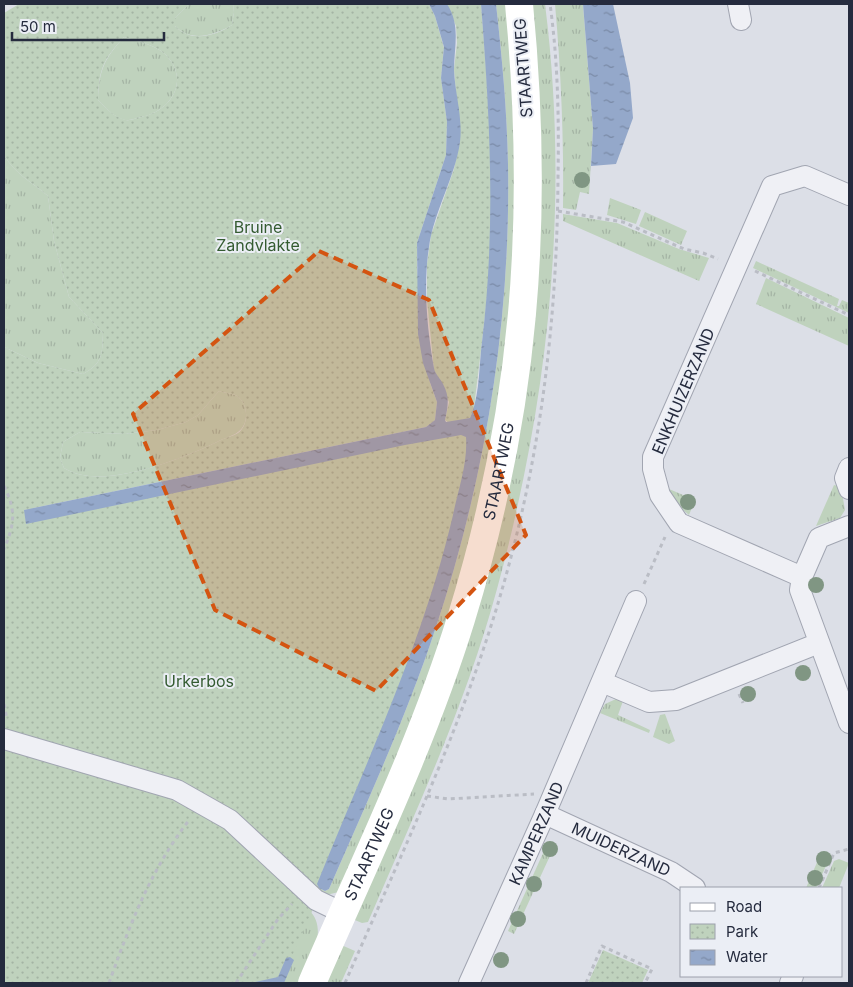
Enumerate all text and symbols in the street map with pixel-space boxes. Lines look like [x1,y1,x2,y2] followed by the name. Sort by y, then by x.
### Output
[12,10,165,42] scale bar
[20,17,56,36] text: 50 m
[510,18,536,118] street label: STAARTWEG
[216,217,300,255] park label: Bruine Zandvlakte
[647,325,719,457] street label: ENKHUIZERZAND
[478,421,518,522] street label: STAARTWEG
[164,671,234,691] park label: Urkerbos
[504,779,568,888] street label: KAMPERZAND
[340,805,398,904] street label: STAARTWEG
[569,818,674,881] street label: MUIDERZAND
[680,887,843,977] legend
[726,897,762,916] text: Road
[726,922,759,941] text: Park
[726,947,768,966] text: Water

